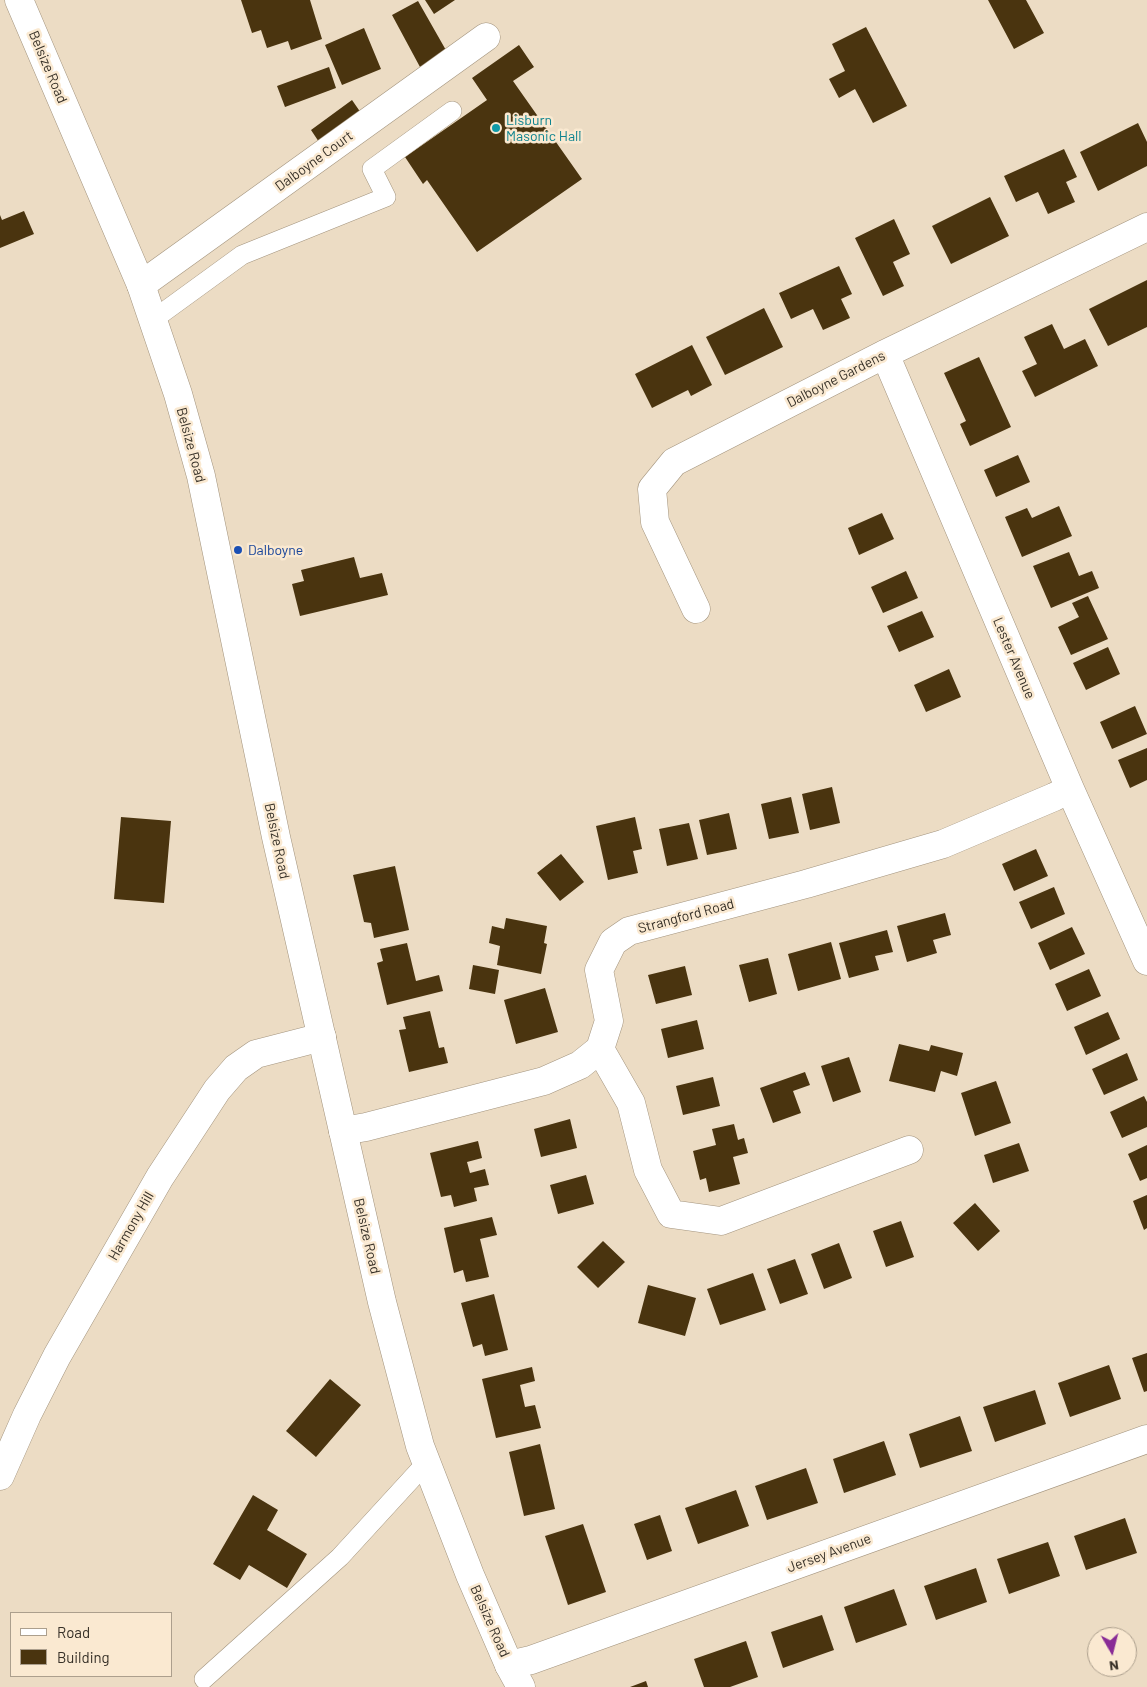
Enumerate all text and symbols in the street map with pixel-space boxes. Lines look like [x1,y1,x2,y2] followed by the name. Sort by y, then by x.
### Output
[25,28,71,106] street label: Belsize Road
[506,112,581,144] place label: Lisburn Masonic Hall
[490,122,502,134] marker: Lisburn Masonic Hall
[272,127,356,195] street label: Dalboyne Court
[784,347,888,411] street label: Dalboyne Gardens
[173,406,209,484] street label: Belsize Road
[248,542,303,558] place label: Dalboyne
[232,544,244,556] marker: Dalboyne
[989,615,1039,701] street label: Lester Avenue
[261,801,293,881] street label: Belsize Road
[636,895,736,937] street label: Strangford Road
[105,1189,157,1263] street label: Harmony Hill
[350,1196,384,1276] street label: Belsize Road
[785,1530,873,1576] street label: Jersey Avenue
[467,1582,513,1660] street label: Belsize Road
[10,1612,172,1677] legend
[57,1623,90,1641] text: Road
[1087,1627,1137,1677] north arrow
[57,1648,110,1666] text: Building
[1108,1657,1120,1675] text: N

